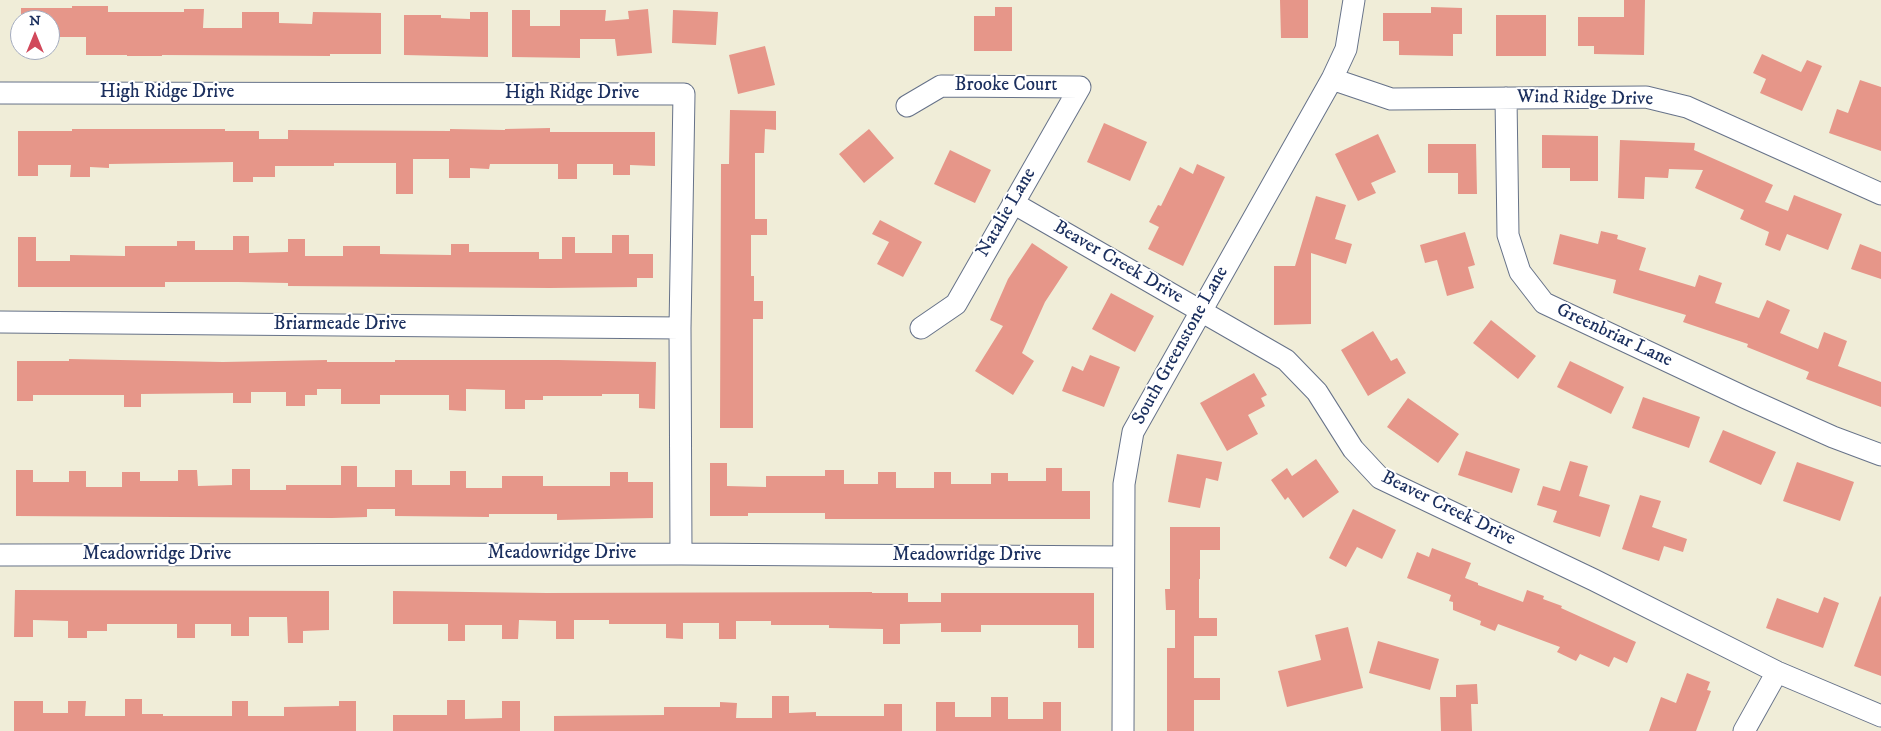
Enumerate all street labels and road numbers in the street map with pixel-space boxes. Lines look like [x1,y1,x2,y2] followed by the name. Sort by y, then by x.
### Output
[955,75,1057,97] street label: Brooke Court
[100,82,234,104] street label: High Ridge Drive
[505,83,639,105] street label: High Ridge Drive
[1517,86,1653,112] street label: Wind Ridge Drive
[972,164,1042,262] street label: Natalie Lane
[1049,217,1187,309] street label: Beaver Creek Drive
[1128,263,1234,429] street label: South Greenstone Lane
[1552,299,1676,373] street label: Greenbriar Lane
[274,314,406,336] street label: Briarmeade Drive
[1377,467,1519,551] street label: Beaver Creek Drive
[488,543,636,565] street label: Meadowridge Drive
[83,544,231,566] street label: Meadowridge Drive
[893,545,1041,567] street label: Meadowridge Drive

